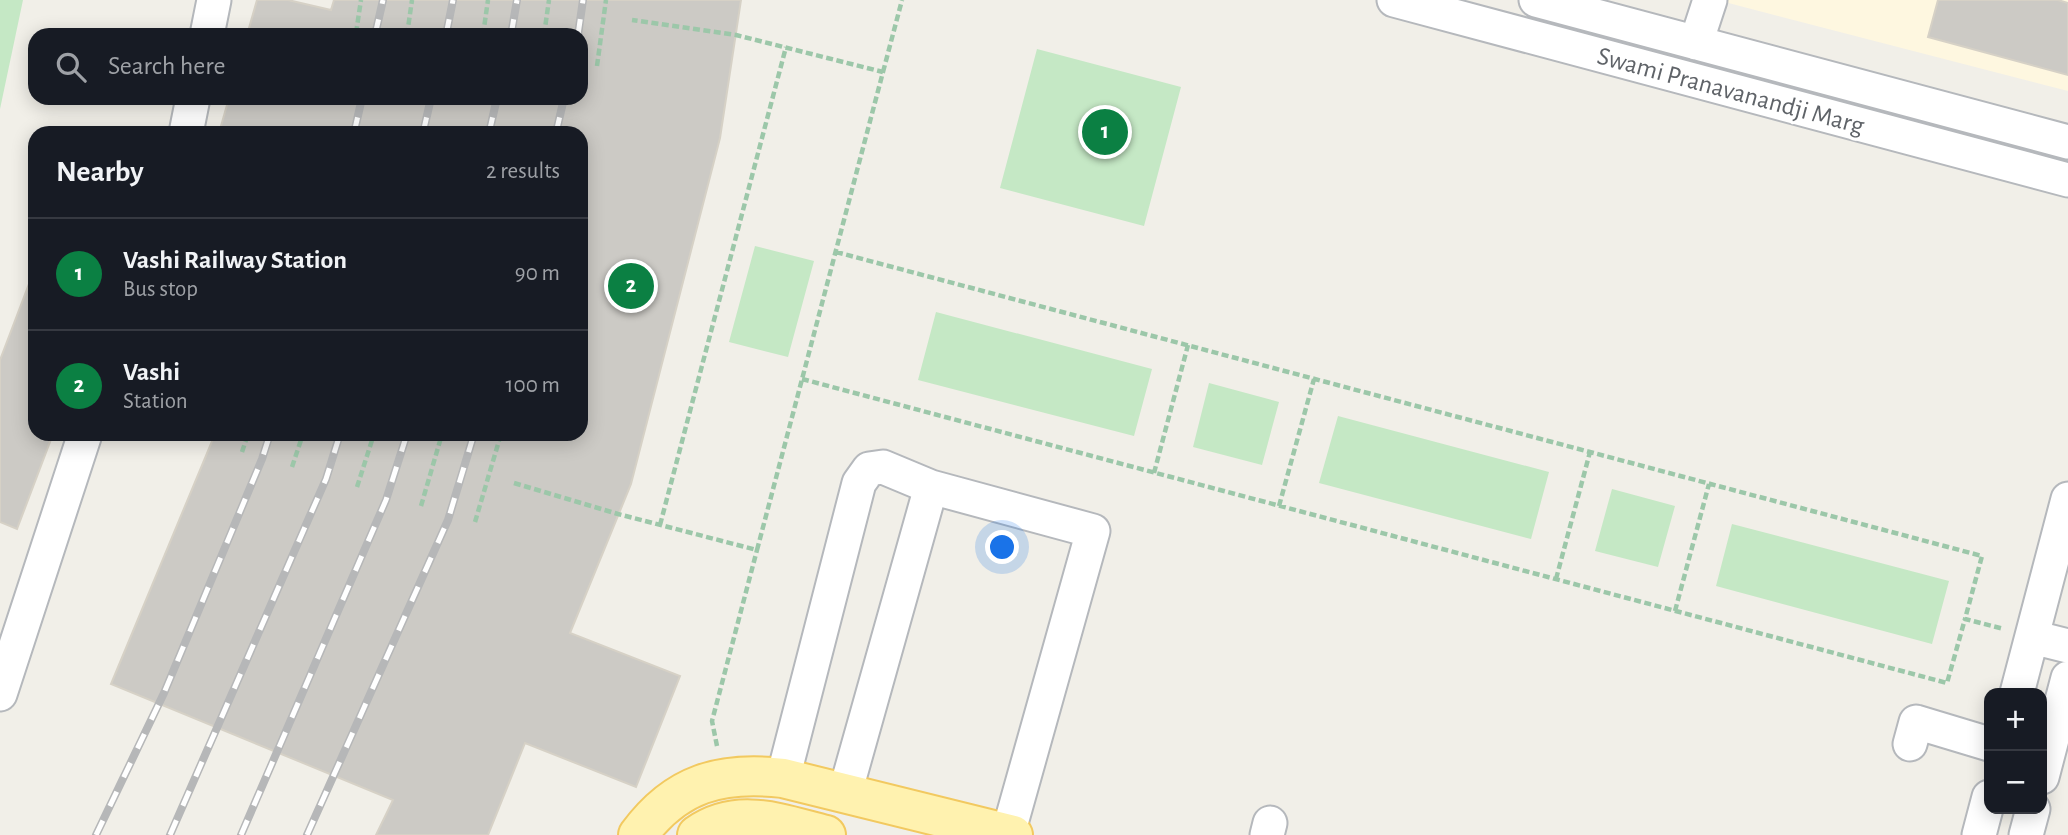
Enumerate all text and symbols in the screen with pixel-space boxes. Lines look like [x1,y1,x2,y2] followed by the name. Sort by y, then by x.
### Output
[28,28,588,105] search box
[1595,43,1867,139] street label: Swami Pranavanandji Marg
[52,48,90,86] icon: search
[108,53,226,79] text: Search here
[1082,106,1128,158] pin: 1
[56,157,144,187] text: Nearby
[486,160,560,183] text: 2 results
[123,247,347,273] text: Vashi Railway Station
[608,260,654,312] pin: 2
[75,262,83,285] text: 1
[515,262,560,285] text: 90 m
[123,278,198,301] text: Bus stop
[123,359,180,385] text: Vashi
[74,374,84,397] text: 2
[506,374,560,397] text: 100 m
[123,390,188,413] text: Station
[985,530,1019,564] your location
[1984,688,2047,814] map controls
[1984,688,2047,751] button: +
[1984,751,2047,814] button: −

